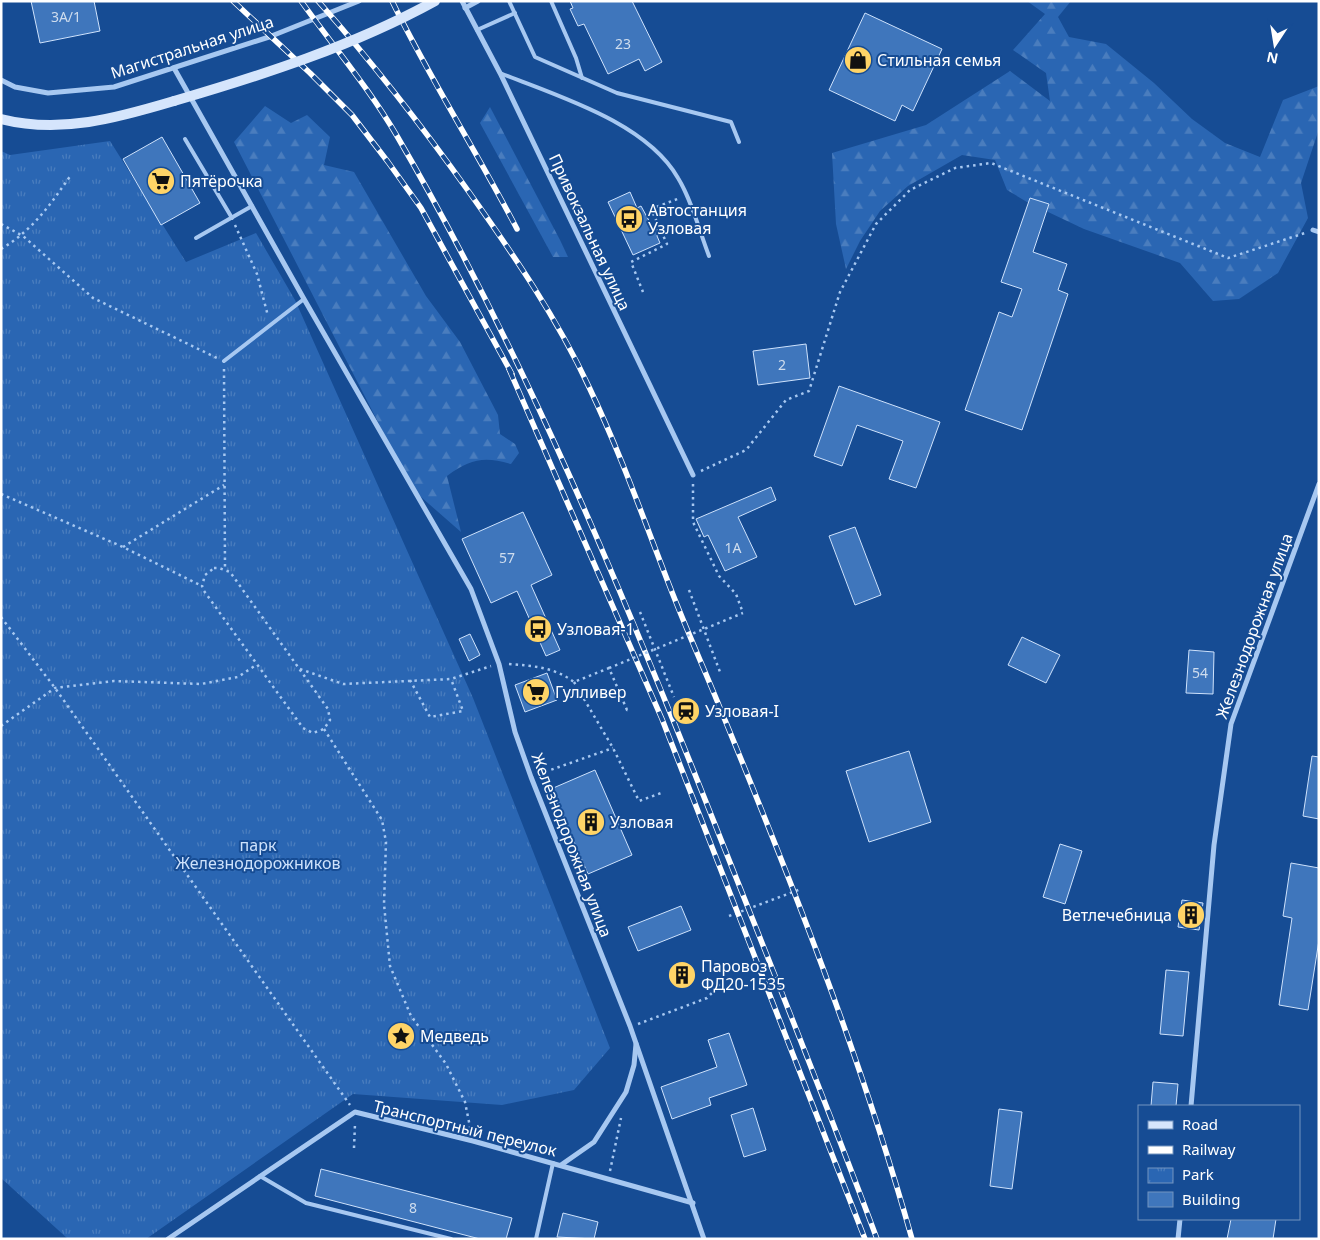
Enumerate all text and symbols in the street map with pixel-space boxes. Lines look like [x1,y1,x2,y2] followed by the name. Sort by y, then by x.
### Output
[51,7,81,26] house number: 3А/1
[108,10,276,84] street label: Магистральная улица
[1250,20,1300,70] north arrow
[615,34,631,53] house number: 23
[843,45,873,75] shop icon: Стильная семья
[1265,48,1280,69] text: N
[877,49,1001,71] place label: Стильная семья
[544,150,636,314] street label: Привокзальная улица
[146,166,176,196] supermarket icon: Пятёрочка
[180,170,263,192] place label: Пятёрочка
[648,199,747,239] place label: Автостанция Узловая
[614,204,644,234] bus stop icon: Автостанция Узловая
[778,355,786,374] house number: 2
[1210,530,1298,722] street label: Железнодорожная улица
[725,538,742,557] house number: 1А
[499,548,515,567] house number: 57
[523,614,553,644] bus stop icon: Узловая-1
[557,618,635,640] place label: Узловая-1
[1192,663,1208,682] house number: 54
[521,677,551,707] supermarket icon: Гулливер
[555,681,626,703] place label: Гулливер
[671,696,701,726] station icon: Узловая-I
[705,700,779,722] place label: Узловая-I
[527,750,617,940] street label: Железнодорожная улица
[576,807,606,837] building icon: Узловая
[610,811,673,833] place label: Узловая
[176,834,340,874] park label: парк Железнодорожников
[1176,900,1206,930] building icon: Ветлечебница
[1062,904,1172,926] place label: Ветлечебница
[701,955,785,995] place label: Паровоз ФД20-1535
[667,960,697,990] building icon: Паровоз ФД20-1535
[386,1021,416,1051] place icon: Медведь
[420,1025,489,1047] place label: Медведь
[371,1095,560,1162] street label: Транспортный переулок
[1138,1105,1300,1220] legend
[1182,1114,1218,1134] text: Road
[1182,1139,1236,1159] text: Railway
[1182,1164,1214,1184] text: Park
[1182,1189,1240,1209] text: Building
[409,1198,417,1217] house number: 8

